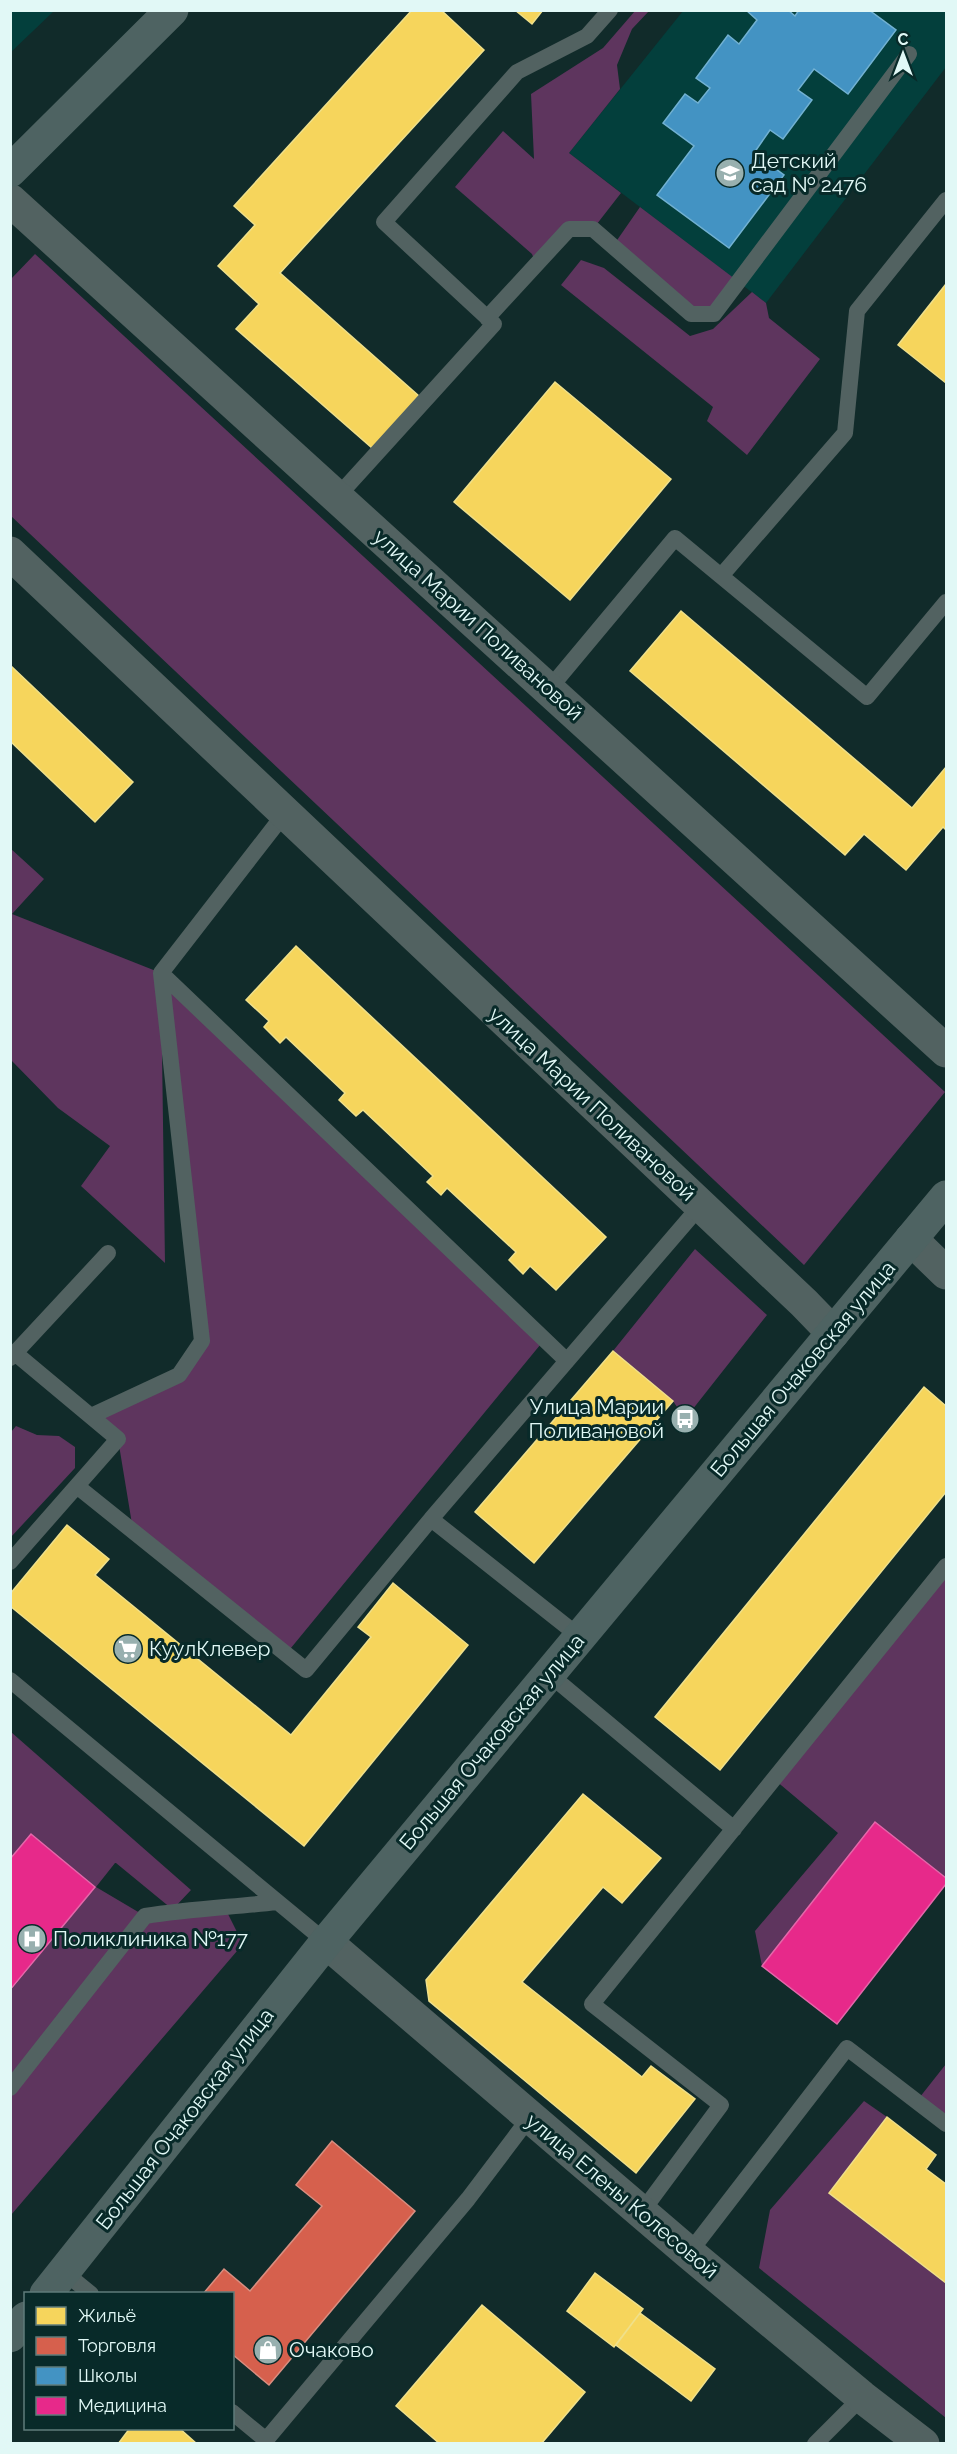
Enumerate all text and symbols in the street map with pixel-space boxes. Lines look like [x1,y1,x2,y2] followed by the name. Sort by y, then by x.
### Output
[873,24,933,84] north arrow
[898,30,909,49] text: С
[751,148,867,197] place label: Детский сад № 2476
[714,157,746,189] school or university icon: Детский сад № 2476
[368,524,588,725] street label: улица Марии Поливановой
[484,1001,701,1206] street label: улица Марии Поливановой
[705,1256,900,1482] street label: Большая Очаковская улица
[528,1394,664,1443] place label: Улица Марии Поливановой
[669,1403,701,1435] bus stop icon: Улица Марии Поливановой
[394,1629,589,1855] street label: Большая Очаковская улица
[112,1633,144,1665] supermarket icon: КуулКлевер
[149,1636,270,1661] place label: КуулКлевер
[16,1923,48,1955] hospital icon: Поликлиника №177
[53,1926,249,1951] place label: Поликлиника №177
[90,2003,279,2234] street label: Большая Очаковская улица
[521,2108,724,2283] street label: улица Елены Колесовой
[24,2292,234,2430] legend
[78,2305,136,2326] text: Жильё
[252,2334,284,2366] shop icon: Очаково
[78,2335,156,2356] text: Торговля
[289,2337,374,2362] place label: Очаково
[78,2365,137,2386] text: Школы
[78,2395,167,2416] text: Медицина

